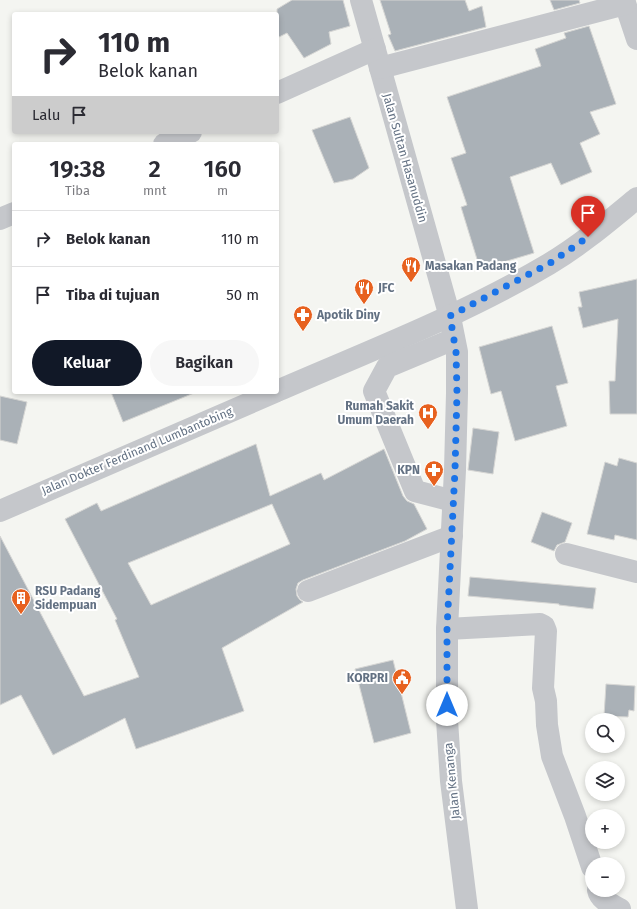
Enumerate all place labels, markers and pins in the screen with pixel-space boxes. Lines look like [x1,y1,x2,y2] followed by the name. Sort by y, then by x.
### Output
[571,196,605,237] pin
[400,255,422,283] restaurant icon: Masakan Padang
[425,259,517,273] place label: Masakan Padang
[353,277,375,305] restaurant icon: JFC
[377,281,394,295] place label: JFC
[292,304,314,332] pharmacy icon: Apotik Diny
[316,308,381,322] place label: Apotik Diny
[337,399,414,427] place label: Rumah Sakit Umum Daerah
[417,402,439,430] hospital icon: Rumah Sakit Umum Daerah
[423,459,445,487] pharmacy icon: KPN
[397,463,420,477] place label: KPN
[35,584,101,612] place label: RSU Padang Sidempuan
[10,587,32,615] building icon: RSU Padang Sidempuan
[391,667,413,695] public building icon: KORPRI
[347,671,388,685] place label: KORPRI

